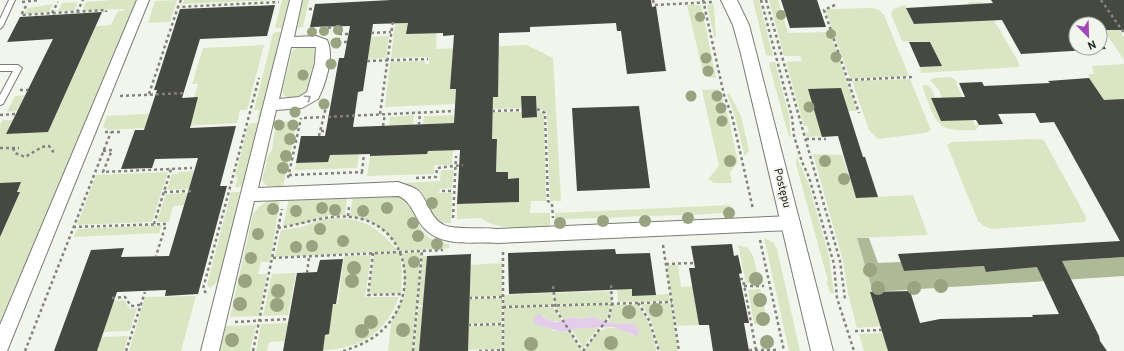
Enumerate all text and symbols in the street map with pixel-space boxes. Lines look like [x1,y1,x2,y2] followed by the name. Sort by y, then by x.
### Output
[1068,16,1108,56] north arrow
[1085,36,1098,52] text: N
[304,96,311,103] one-way arrow
[770,167,794,210] street label: Postępu

